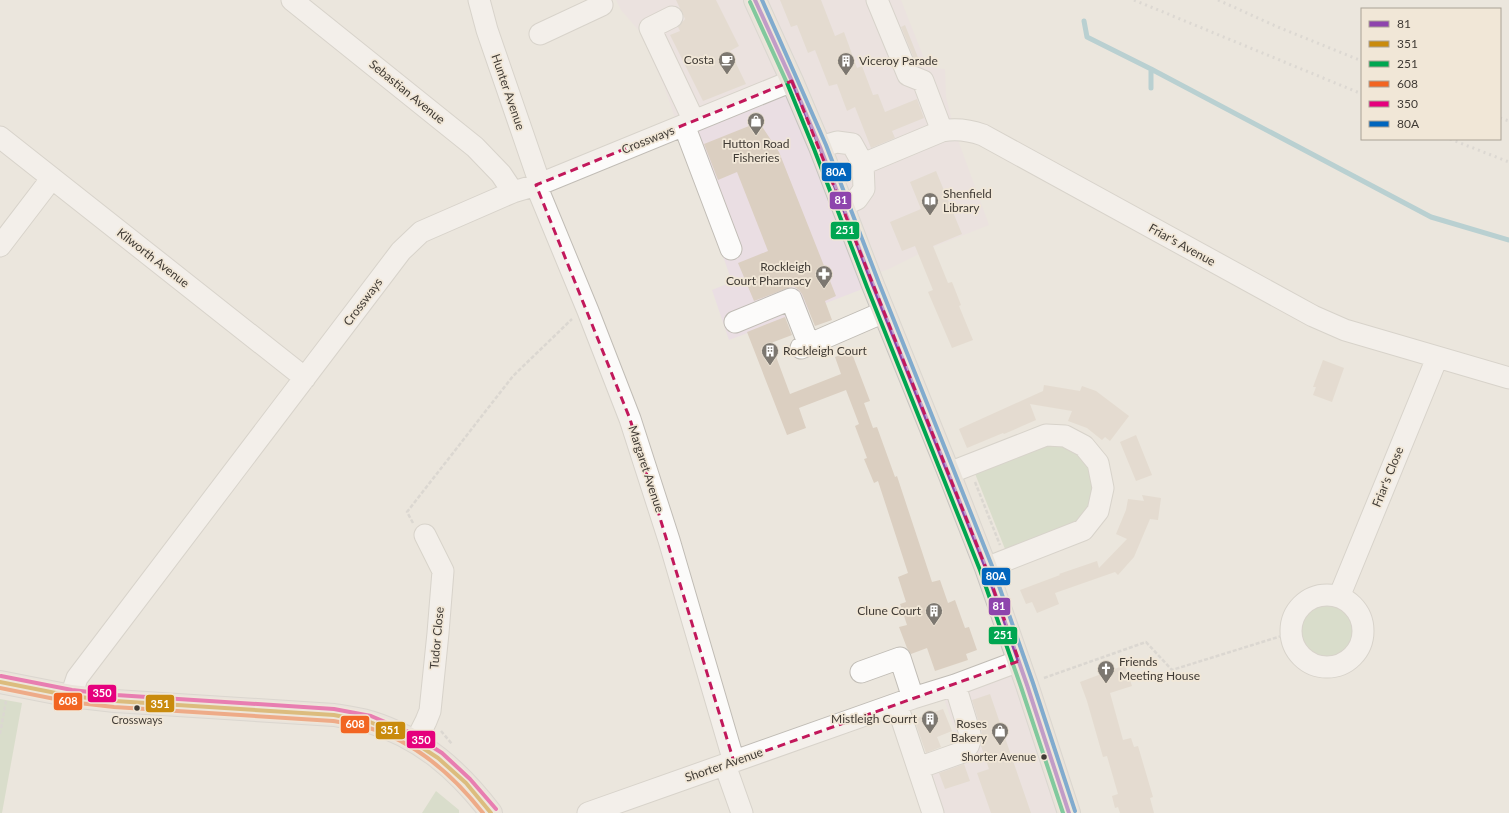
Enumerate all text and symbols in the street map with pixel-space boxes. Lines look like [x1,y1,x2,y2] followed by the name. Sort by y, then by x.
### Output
[1361,8,1501,140] legend
[1397,16,1411,31] text: 81
[1397,36,1418,51] text: 351
[717,50,737,75] cafe icon: Costa
[836,51,856,76] building icon: Viceroy Parade
[488,52,529,132] street label: Hunter Avenue
[684,52,714,67] place label: Costa
[859,53,938,68] place label: Viceroy Parade
[366,56,448,127] street label: Sebastian Avenue
[1397,56,1418,71] text: 251
[1397,76,1418,91] text: 608
[1397,96,1418,111] text: 350
[746,111,766,136] shop icon: Hutton Road Fisheries
[1397,116,1420,131] text: 80A
[619,122,676,157] street label: Crossways
[722,136,790,165] place label: Hutton Road Fisheries
[821,162,852,182] line badge: 80A
[826,165,847,178] text: 80A
[943,186,992,215] place label: Shenfield Library
[829,191,852,210] line badge: 81
[920,191,940,216] library icon: Shenfield Library
[835,193,847,206] text: 81
[1146,220,1218,269] street label: Friar's Avenue
[830,221,860,240] line badge: 251
[835,223,855,236] text: 251
[114,225,192,290] street label: Kilworth Avenue
[726,259,812,288] place label: Rockleigh Court Pharmacy
[814,264,834,289] pharmacy icon: Rockleigh Court Pharmacy
[340,275,385,328] street label: Crossways
[760,341,780,366] building icon: Rockleigh Court
[783,343,868,358] place label: Rockleigh Court
[625,423,668,514] street label: Margaret Avenue
[1369,444,1406,509] street label: Friar's Close
[981,567,1011,586] line badge: 80A
[986,569,1007,582] text: 80A
[988,597,1011,616] line badge: 81
[993,599,1005,612] text: 81
[924,601,944,626] building icon: Clune Court
[857,603,922,618] place label: Clune Court
[426,606,447,670] street label: Tudor Close
[988,626,1018,645] line badge: 251
[993,628,1013,641] text: 251
[1119,654,1200,683] place label: Friends Meeting House
[1096,659,1116,684] church icon: Friends Meeting House
[87,684,117,703] line badge: 350
[92,686,112,699] text: 350
[53,692,83,711] line badge: 608
[58,694,78,707] text: 608
[145,694,175,713] line badge: 351
[150,697,170,710] text: 351
[132,703,142,713] marker: Crossways
[920,709,940,734] building icon: Mistleigh Courrt
[831,711,918,726] place label: Mistleigh Courrt
[111,713,163,726] place label: Crossways
[340,715,370,734] line badge: 608
[951,716,988,745] place label: Roses Bakery
[345,717,365,730] text: 608
[375,721,406,740] line badge: 351
[990,721,1010,746] shop icon: Roses Bakery
[380,723,400,736] text: 351
[406,730,436,749] line badge: 350
[411,733,431,746] text: 350
[683,744,765,785] street label: Shorter Avenue
[961,750,1036,763] place label: Shorter Avenue
[1039,752,1049,762] marker: Shorter Avenue

